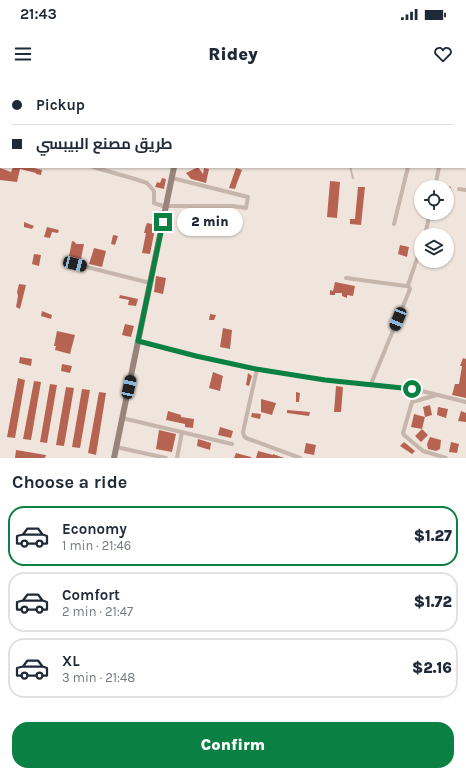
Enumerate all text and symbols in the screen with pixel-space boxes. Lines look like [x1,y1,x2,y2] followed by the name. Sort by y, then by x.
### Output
[20,5,57,23] text: 21:43
[12,43,34,65] icon: menu
[208,43,258,65] text: Ridey
[432,43,454,65] icon: heart
[36,96,85,114] text: Pickup
[36,135,173,153] text: طريق مصنع البيبسي
[414,180,454,268] map controls
[414,180,454,220] button: locate
[177,208,243,236] callout: 2 min
[154,213,172,231] route end
[191,214,229,229] text: 2 min
[414,228,454,268] button: layers
[62,255,88,273] car
[388,306,408,332] car
[121,374,137,400] car
[403,380,421,398] route start
[12,471,127,493] text: Choose a ride
[14,518,50,554] icon: car
[62,520,127,538] text: Economy
[414,527,452,545] text: $1.27
[62,538,131,553] text: 1 min · 21:46
[14,584,50,620] icon: car
[62,586,120,604] text: Comfort
[414,593,452,611] text: $1.72
[62,604,133,619] text: 2 min · 21:47
[14,650,50,686] icon: car
[62,652,80,670] text: XL
[412,659,452,677] text: $2.16
[62,670,135,685] text: 3 min · 21:48
[12,722,454,768] button: Confirm

